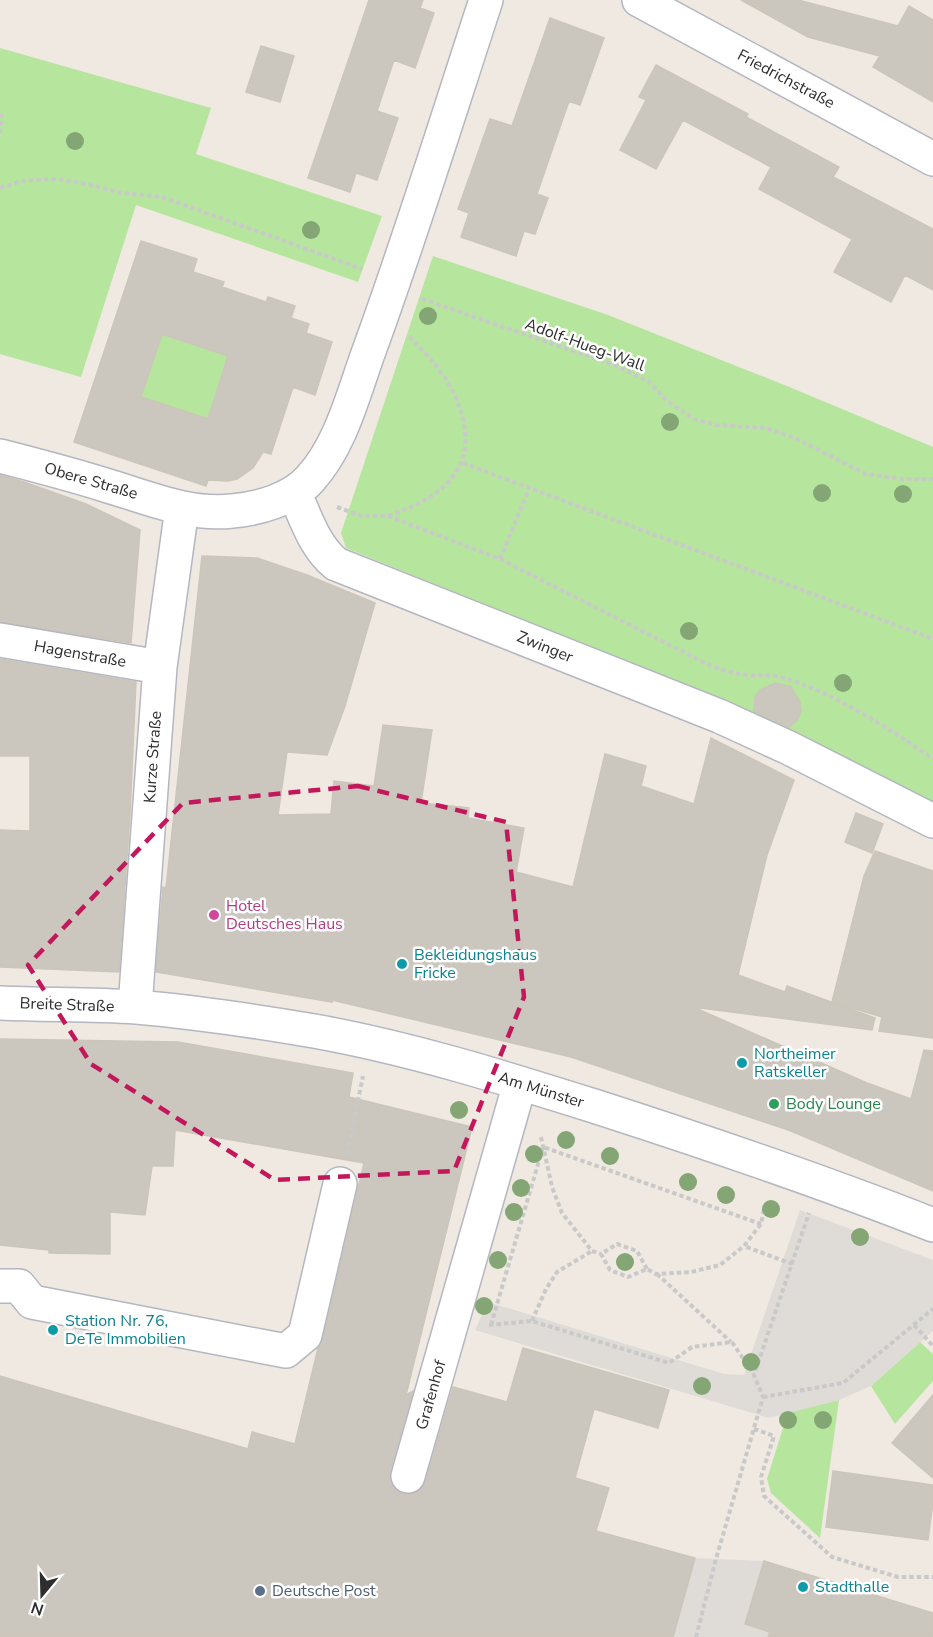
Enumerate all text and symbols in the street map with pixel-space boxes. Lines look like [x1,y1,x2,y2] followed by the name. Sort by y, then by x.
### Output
[733,44,839,114] street label: Friedrichstraße
[522,313,648,377] street label: Adolf-Hueg-Wall
[42,457,140,505] street label: Obere Straße
[514,626,577,668] street label: Zwinger
[32,635,128,673] street label: Hagenstraße
[139,710,167,804] street label: Kurze Straße
[226,895,343,935] place label: Hotel Deutsches Haus
[207,908,221,922] marker: Hotel Deutsches Haus
[414,944,537,984] place label: Bekleidungshaus Fricke
[395,957,409,971] marker: Bekleidungshaus Fricke
[19,992,115,1018] street label: Breite Straße
[754,1043,836,1083] place label: Northeimer Ratskeller
[735,1056,749,1070] marker: Northeimer Ratskeller
[495,1067,587,1114] street label: Am Münster
[786,1093,881,1115] place label: Body Lounge
[767,1097,781,1111] marker: Body Lounge
[65,1310,186,1350] place label: Station Nr. 76, DeTe Immobilien
[46,1323,60,1337] marker: Station Nr. 76, DeTe Immobilien
[411,1357,452,1432] street label: Grafenhof
[12,1565,72,1625] north arrow
[815,1576,889,1598] place label: Stadthalle
[272,1580,376,1602] place label: Deutsche Post
[796,1580,810,1594] marker: Stadthalle
[253,1584,267,1598] marker: Deutsche Post
[28,1596,47,1621] text: N

